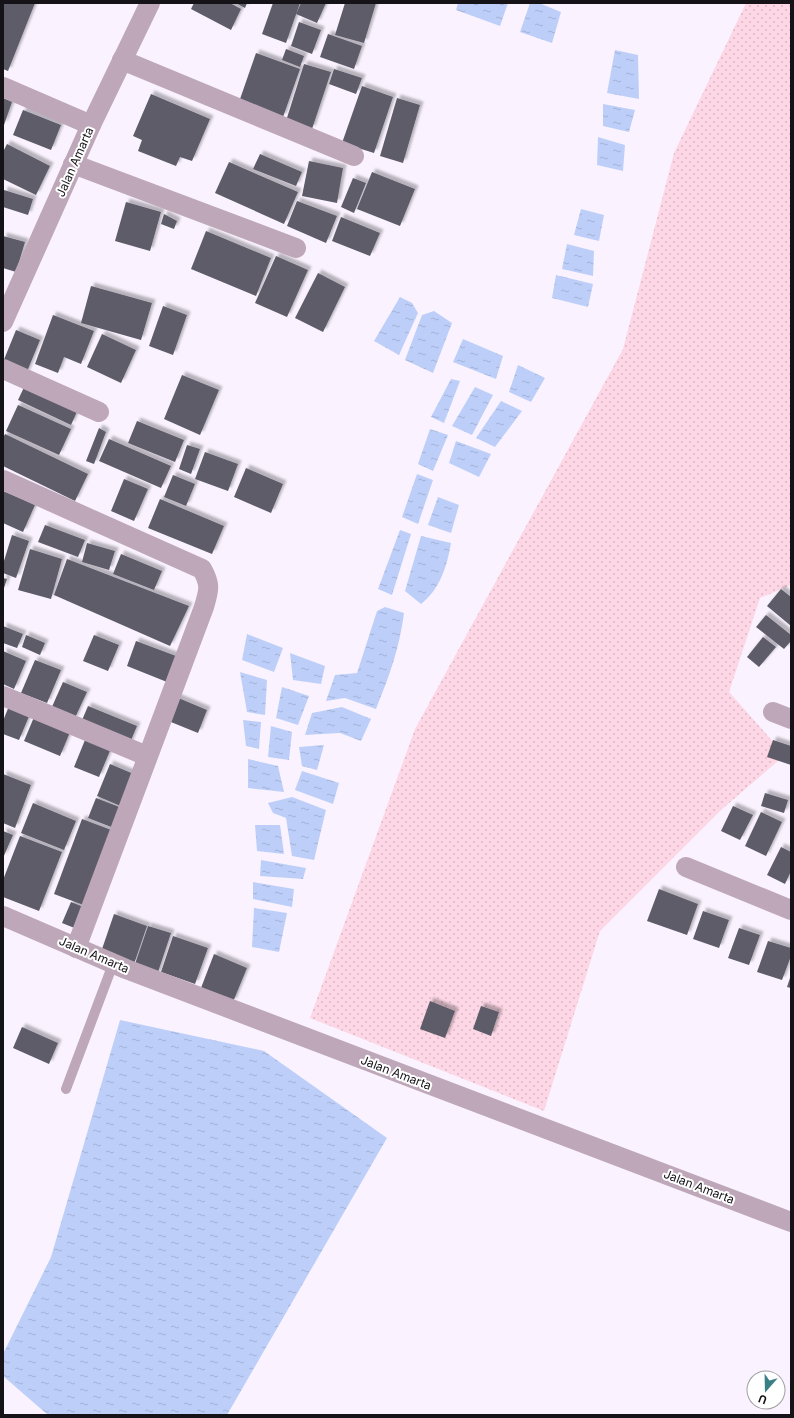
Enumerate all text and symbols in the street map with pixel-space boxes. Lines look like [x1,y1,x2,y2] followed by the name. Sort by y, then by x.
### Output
[53,125,97,199] street label: Jalan Amarta
[57,933,131,976] street label: Jalan Amarta
[359,1052,434,1093] street label: Jalan Amarta
[662,1166,737,1207] street label: Jalan Amarta
[746,1370,786,1410] north arrow
[756,1391,769,1407] text: U

